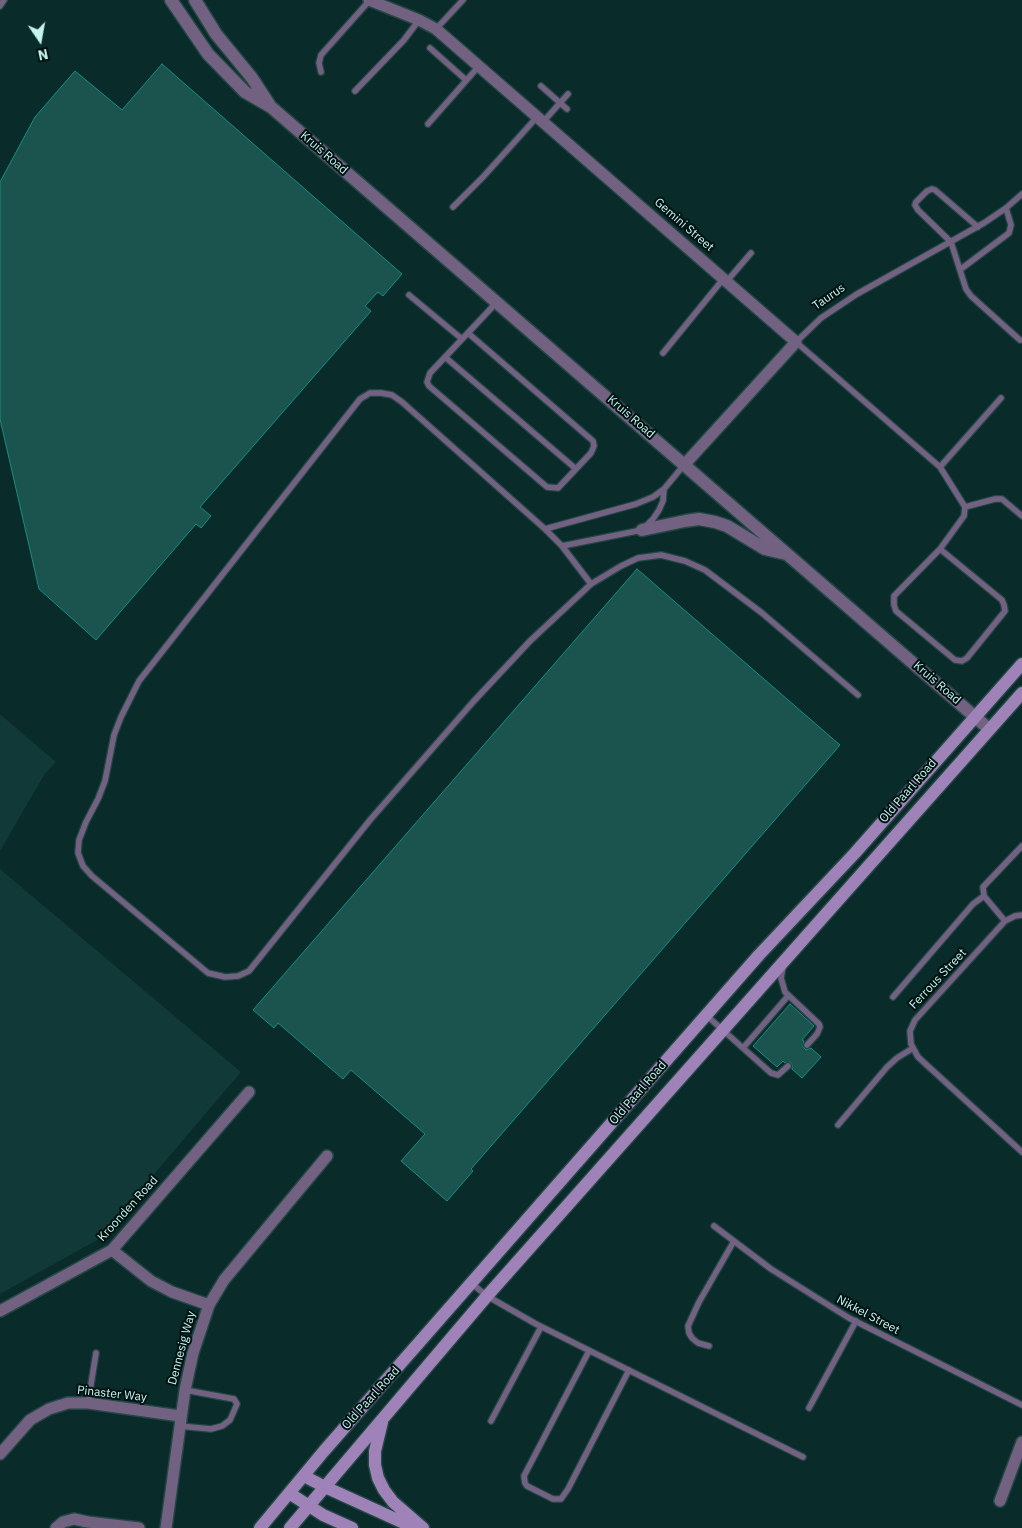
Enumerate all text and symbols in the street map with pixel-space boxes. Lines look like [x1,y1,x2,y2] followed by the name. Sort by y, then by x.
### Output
[15,15,65,65] north arrow
[36,45,50,65] text: N
[297,129,351,177] street label: Kruis Road
[651,195,717,255] street label: Gemini Street
[810,281,848,313] street label: Taurus
[604,393,658,441] street label: Kruis Road
[910,659,964,707] street label: Kruis Road
[876,756,940,826] street label: Old Paarl Road
[907,946,969,1012] street label: Ferrous Street
[606,1058,670,1128] street label: Old Paarl Road
[95,1173,161,1245] street label: Kroonden Road
[834,1292,902,1338] street label: Nikkel Street
[165,1310,199,1386] street label: Dennesig Way
[339,1364,403,1432] street label: Old Paarl Road
[76,1383,148,1405] street label: Pinaster Way

